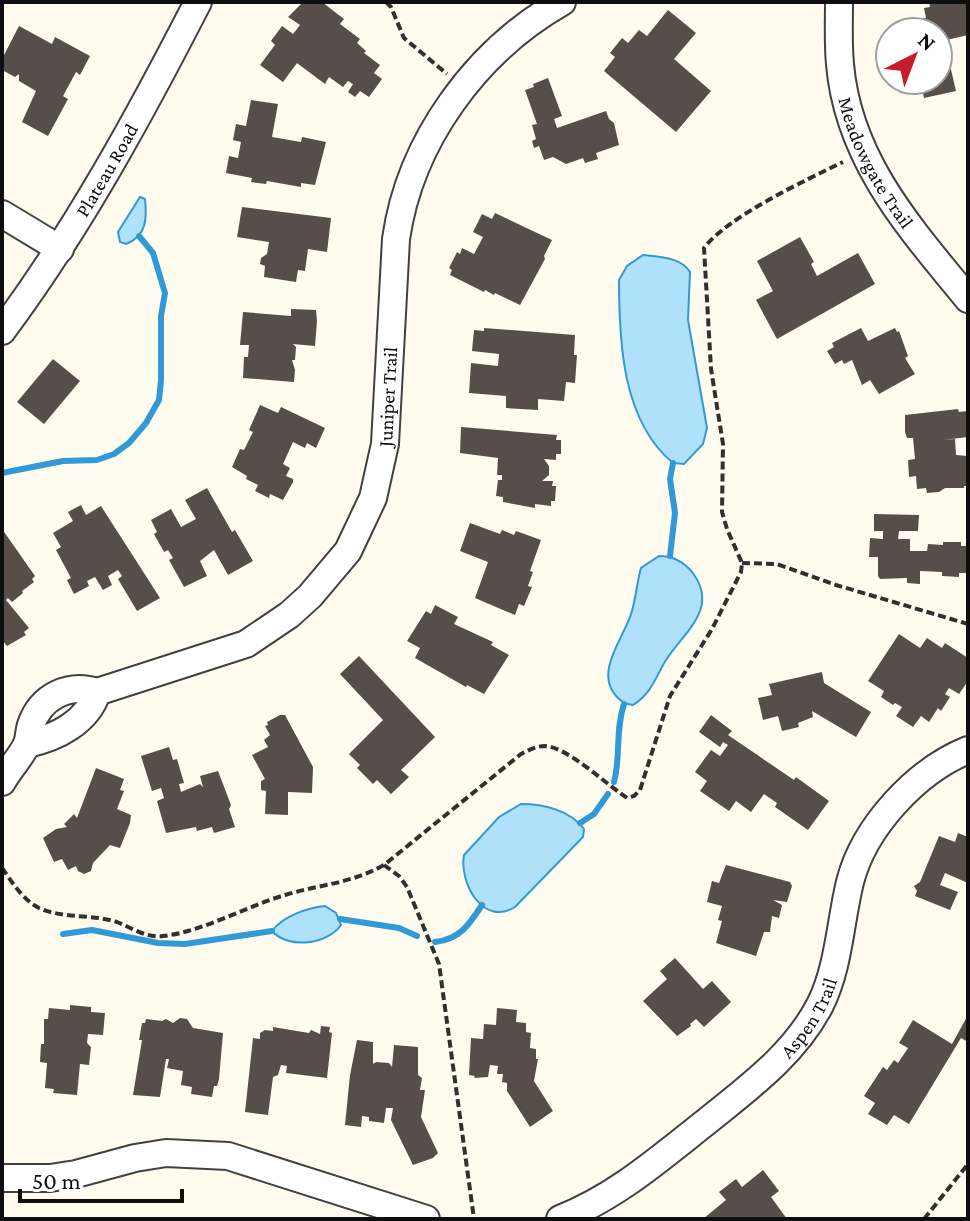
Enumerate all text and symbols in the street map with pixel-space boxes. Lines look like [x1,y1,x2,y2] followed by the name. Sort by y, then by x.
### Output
[874,16,954,96] north arrow
[913,27,941,56] text: N
[834,94,918,232] street label: Meadowgate Trail
[71,119,142,221] street label: Plateau Road
[374,346,401,449] street label: Juniper Trail
[776,975,841,1062] street label: Aspen Trail
[20,1153,182,1203] scale bar
[32,1167,81,1194] text: 50 m

